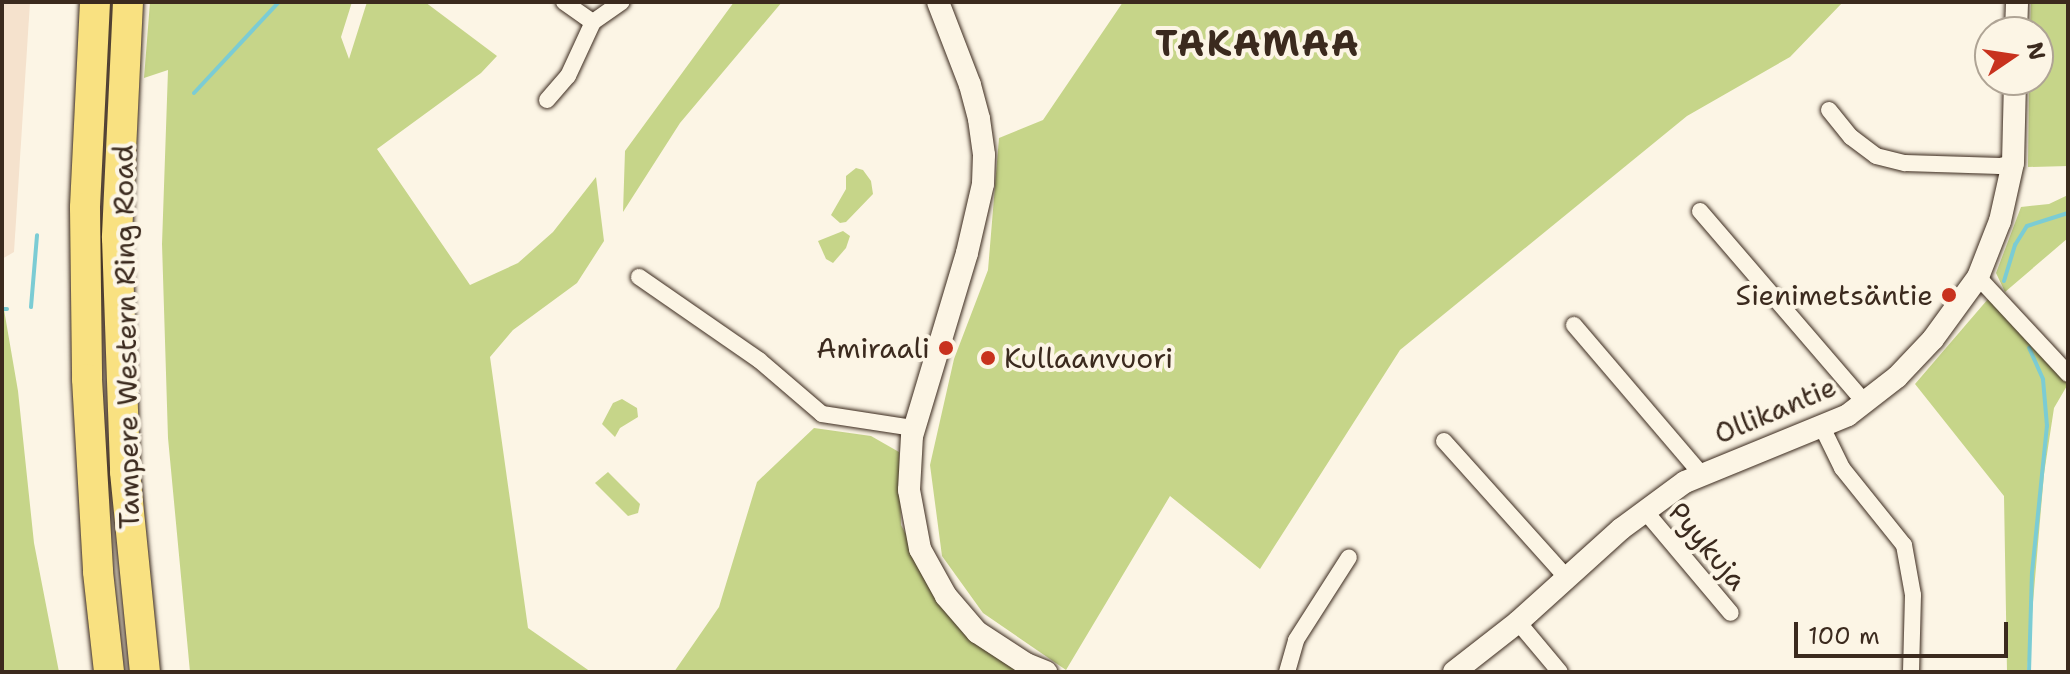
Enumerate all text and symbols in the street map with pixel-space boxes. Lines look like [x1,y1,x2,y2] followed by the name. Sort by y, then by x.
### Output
[1974,16,2054,96] north arrow
[1155,22,1361,66] district label: TAKAMAA
[2020,39,2052,63] text: N
[106,145,146,529] street label: Tampere Western Ring Road
[1736,278,1933,312] place label: Sienimetsäntie
[1940,286,1958,304] marker: Sienimetsäntie
[816,331,930,365] place label: Amiraali
[937,339,955,357] marker: Amiraali
[1004,341,1173,375] place label: Kullaanvuori
[979,349,997,367] marker: Kullaanvuori
[1709,369,1841,451] street label: Ollikantie
[1662,495,1754,597] street label: Pyykuja
[1798,606,2012,656] scale bar
[1808,620,1880,652] text: 100 m

